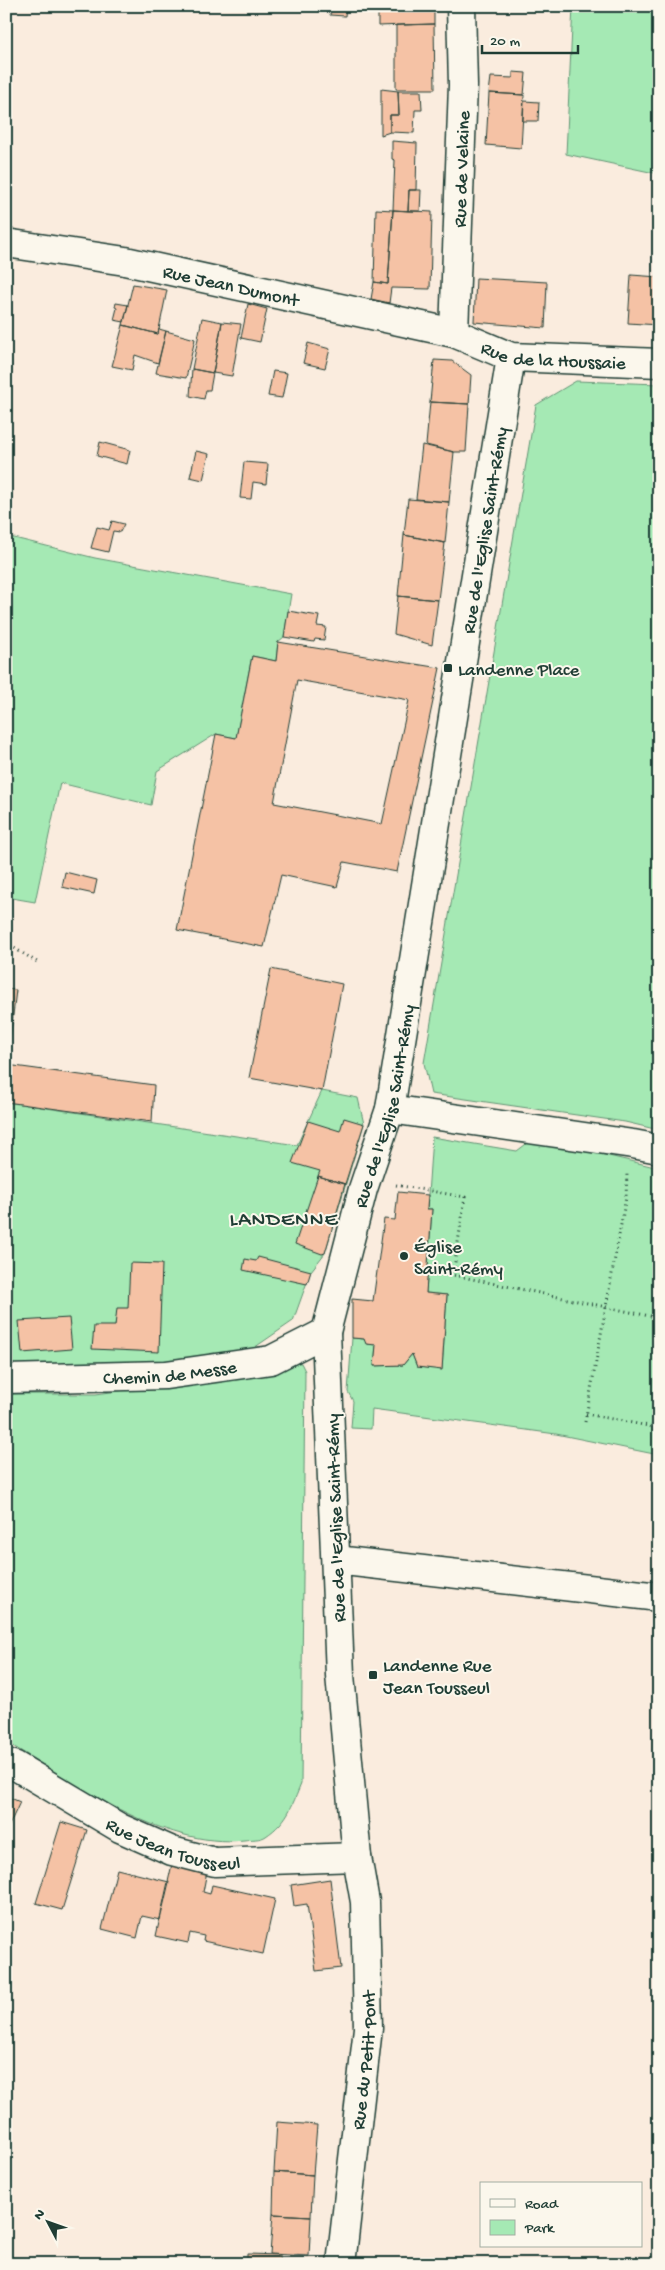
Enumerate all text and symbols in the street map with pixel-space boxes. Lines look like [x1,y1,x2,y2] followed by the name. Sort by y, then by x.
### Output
[482,22,579,54] scale bar
[490,33,520,51] text: 20 m
[450,110,477,228] street label: Rue de Velaine
[160,262,303,314] street label: Rue Jean Dumont
[477,338,626,377] street label: Rue de la Houssaie
[459,425,515,635] street label: Rue de l'Eglise Saint-Rémy
[458,660,580,683] place label: Landenne Place
[442,662,454,674] marker: Landenne Place
[351,1003,422,1211] street label: Rue de l'Eglise Saint-Rémy
[229,1209,339,1234] district label: LANDENNE
[414,1237,503,1282] place label: Église Saint-Rémy
[398,1250,410,1262] marker: Église Saint-Rémy
[103,1357,238,1392] street label: Chemin de Messe
[322,1413,353,1623] street label: Rue de l'Eglise Saint-Rémy
[383,1656,492,1701] place label: Landenne Rue Jean Tousseul
[367,1669,379,1681] marker: Landenne Rue Jean Tousseul
[101,1814,241,1877] street label: Rue Jean Tousseul
[348,1988,383,2131] street label: Rue du Petit Pont
[480,2182,642,2248] legend
[525,2196,559,2214] text: Road
[22,2198,72,2248] north arrow
[31,2206,49,2224] text: N
[524,2220,555,2238] text: Park

